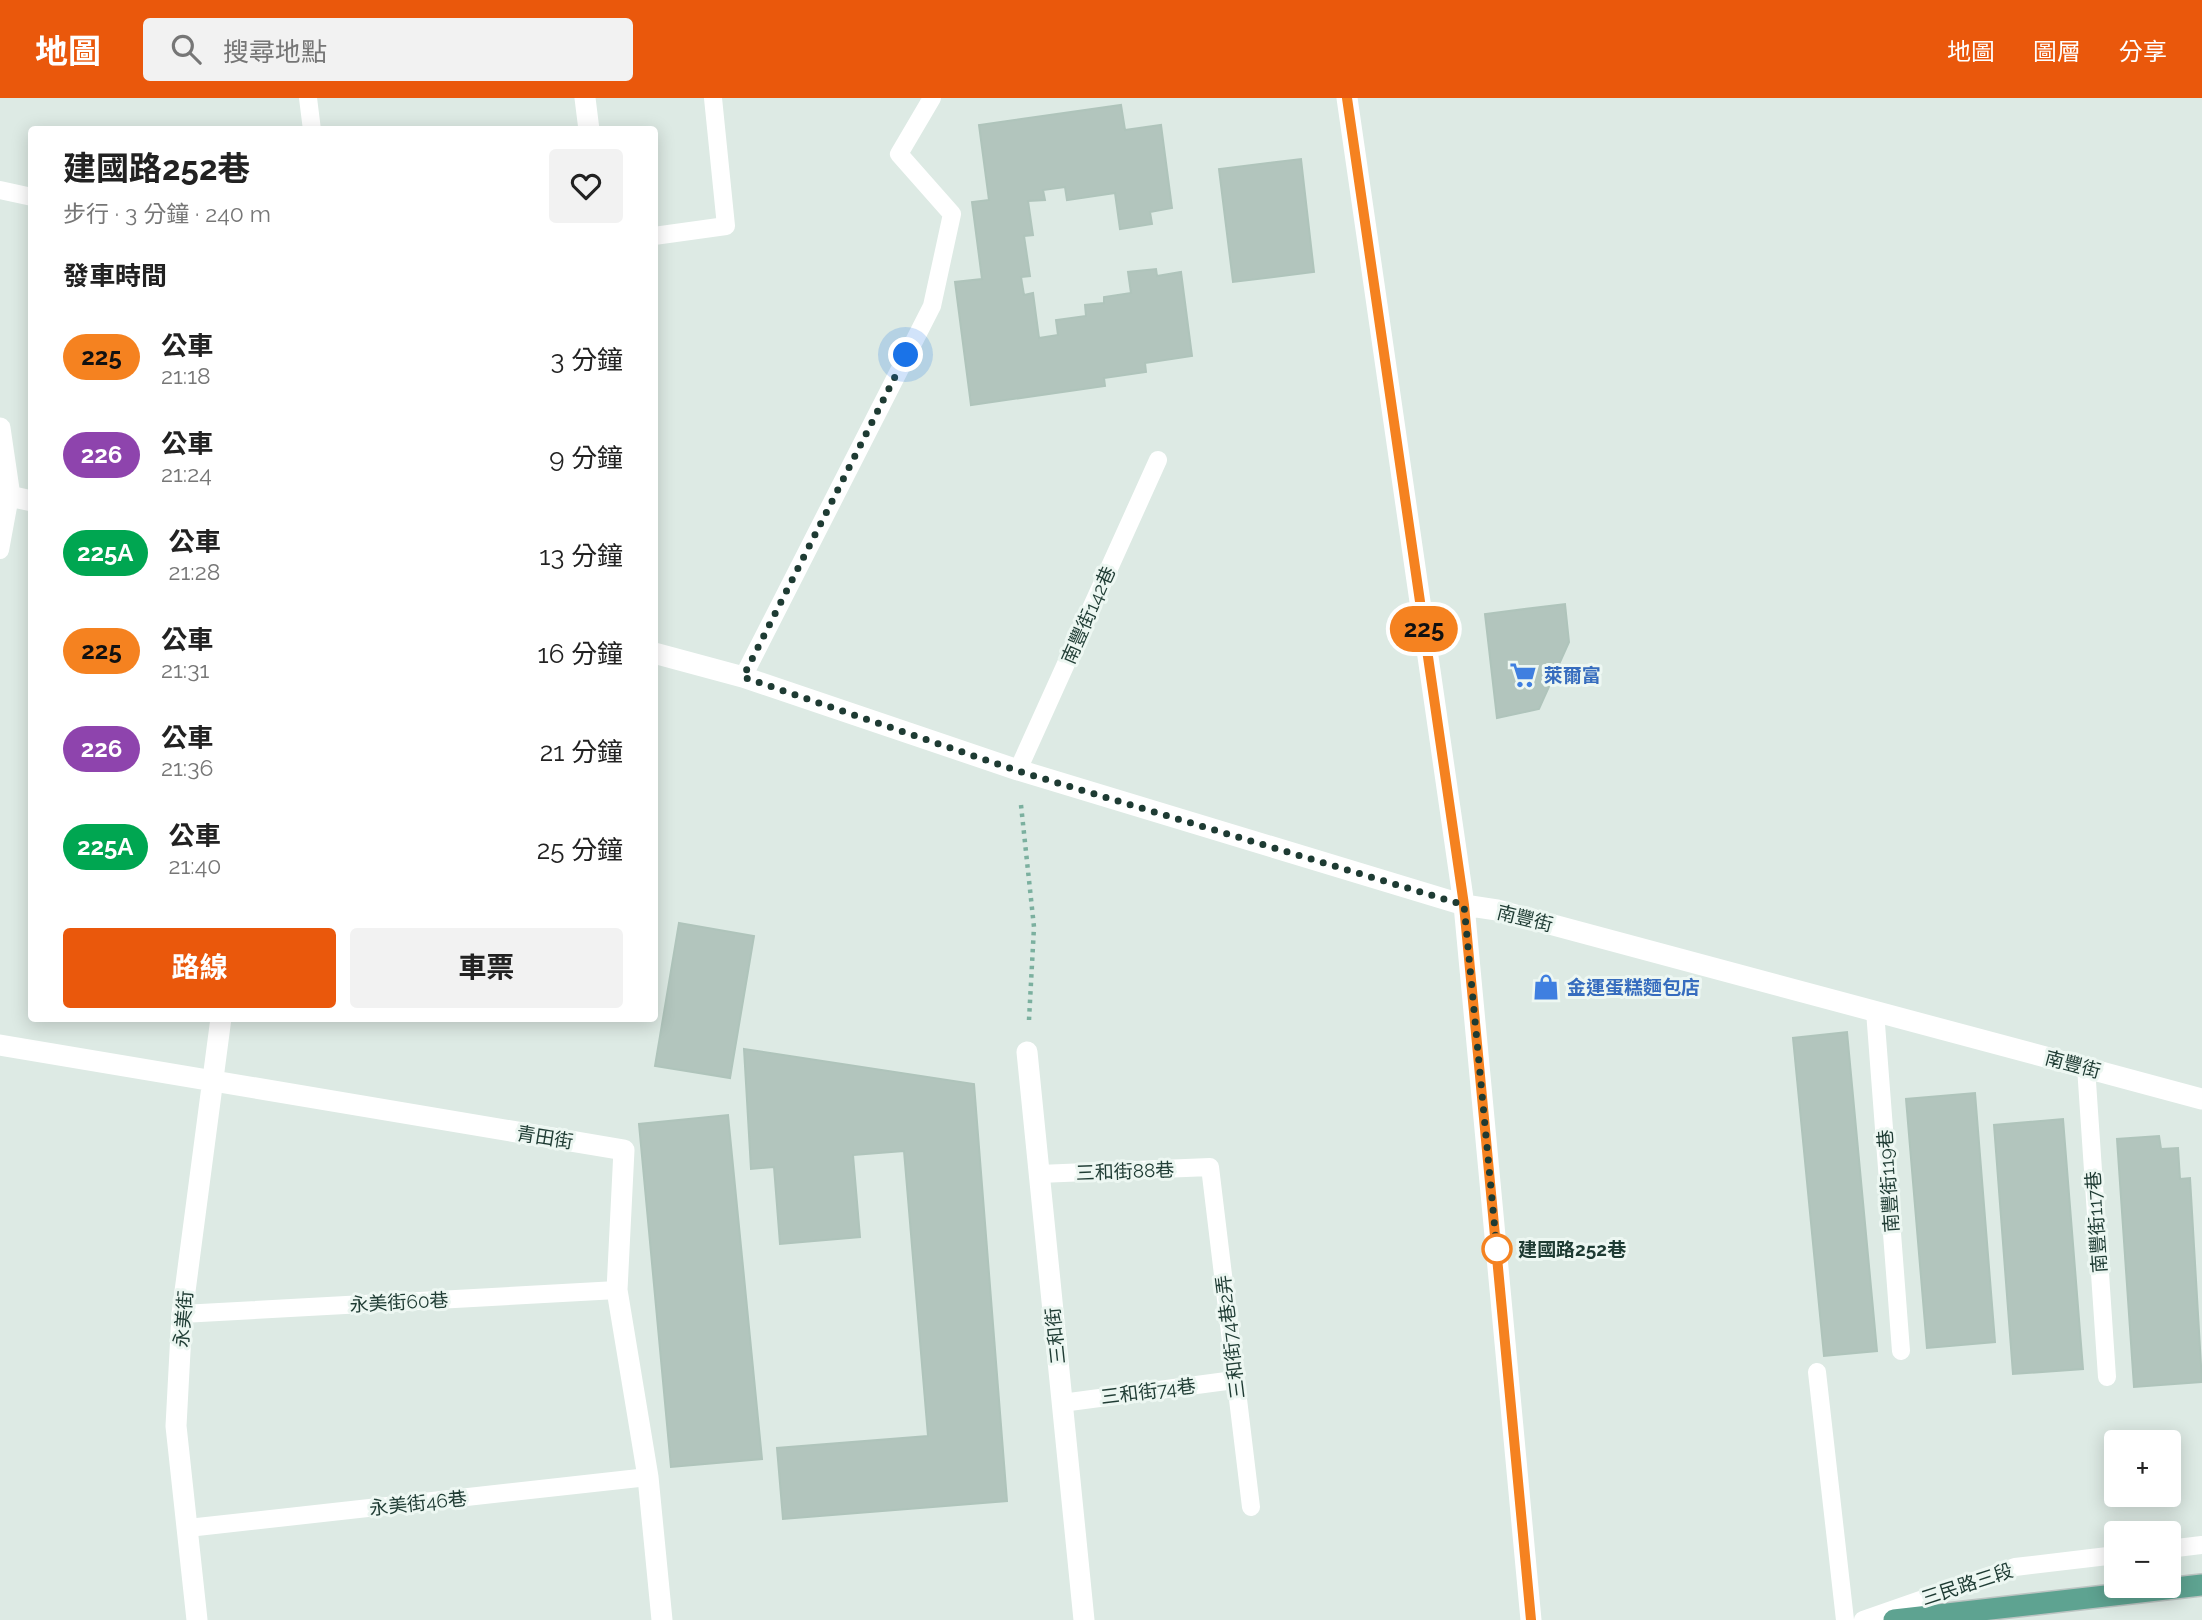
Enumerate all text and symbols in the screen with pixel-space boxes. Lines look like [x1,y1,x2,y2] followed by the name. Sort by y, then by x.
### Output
[143,18,633,81] search box
[167,30,205,68] icon: search
[35,32,101,71] text: 地圖
[223,37,327,67] text: 搜尋地點
[1947,37,1995,66] text: 地圖
[2033,37,2081,66] text: 圖層
[2119,37,2167,66] text: 分享
[63,149,251,188] text: 建國路252巷
[549,149,623,223] button: heart
[63,200,271,227] text: 步行 · 3 分鐘 · 240 m
[63,261,167,291] text: 發車時間
[161,331,213,361] text: 公車
[888,337,923,372] your location
[81,342,122,371] text: 225
[550,345,623,375] text: 3 分鐘
[161,362,211,389] text: 21:18
[161,429,213,459] text: 公車
[81,440,122,469] text: 226
[549,443,623,473] text: 9 分鐘
[161,460,212,487] text: 21:24
[169,527,221,557] text: 公車
[77,538,134,567] text: 225A
[539,541,623,571] text: 13 分鐘
[169,558,220,585] text: 21:28
[1057,563,1119,667] street label: 南豐街142巷
[1384,606,1464,652] line badge: 225
[1404,614,1444,643] text: 225
[161,625,213,655] text: 公車
[81,636,122,665] text: 225
[538,639,623,669] text: 16 分鐘
[161,656,209,683] text: 21:31
[1508,660,1538,690] supermarket icon: 萊爾富
[1544,664,1601,686] place label: 萊爾富
[161,723,213,753] text: 公車
[81,734,122,763] text: 226
[540,737,623,767] text: 21 分鐘
[161,754,213,781] text: 21:36
[169,821,221,851] text: 公車
[77,832,134,861] text: 225A
[537,835,623,865] text: 25 分鐘
[169,852,221,879] text: 21:40
[1495,900,1555,936] street label: 南豐街
[63,928,336,1008] button: 路線
[350,928,623,1008] button: 車票
[1531,972,1561,1002] shop icon: 金運蛋糕麵包店
[1567,976,1700,998] place label: 金運蛋糕麵包店
[2043,1046,2103,1082] street label: 南豐街
[515,1122,575,1152] street label: 青田街
[1873,1129,1903,1233] street label: 南豐街119巷
[1075,1158,1175,1184] street label: 三和街88巷
[2081,1170,2111,1274] street label: 南豐街117巷
[1482,1234,1512,1264] marker: 建國路252巷
[1518,1238,1627,1260] place label: 建國路252巷
[1211,1274,1249,1400] street label: 三和街74巷2弄
[349,1288,449,1316] street label: 永美街60巷
[170,1290,196,1348] street label: 永美街
[1041,1306,1069,1366] street label: 三和街
[1099,1374,1197,1408] street label: 三和街74巷
[2104,1430,2181,1598] map controls
[2104,1430,2181,1507] button: +
[368,1487,468,1519] street label: 永美街46巷
[2104,1521,2181,1598] button: −
[1918,1559,2016,1609] street label: 三民路三段

